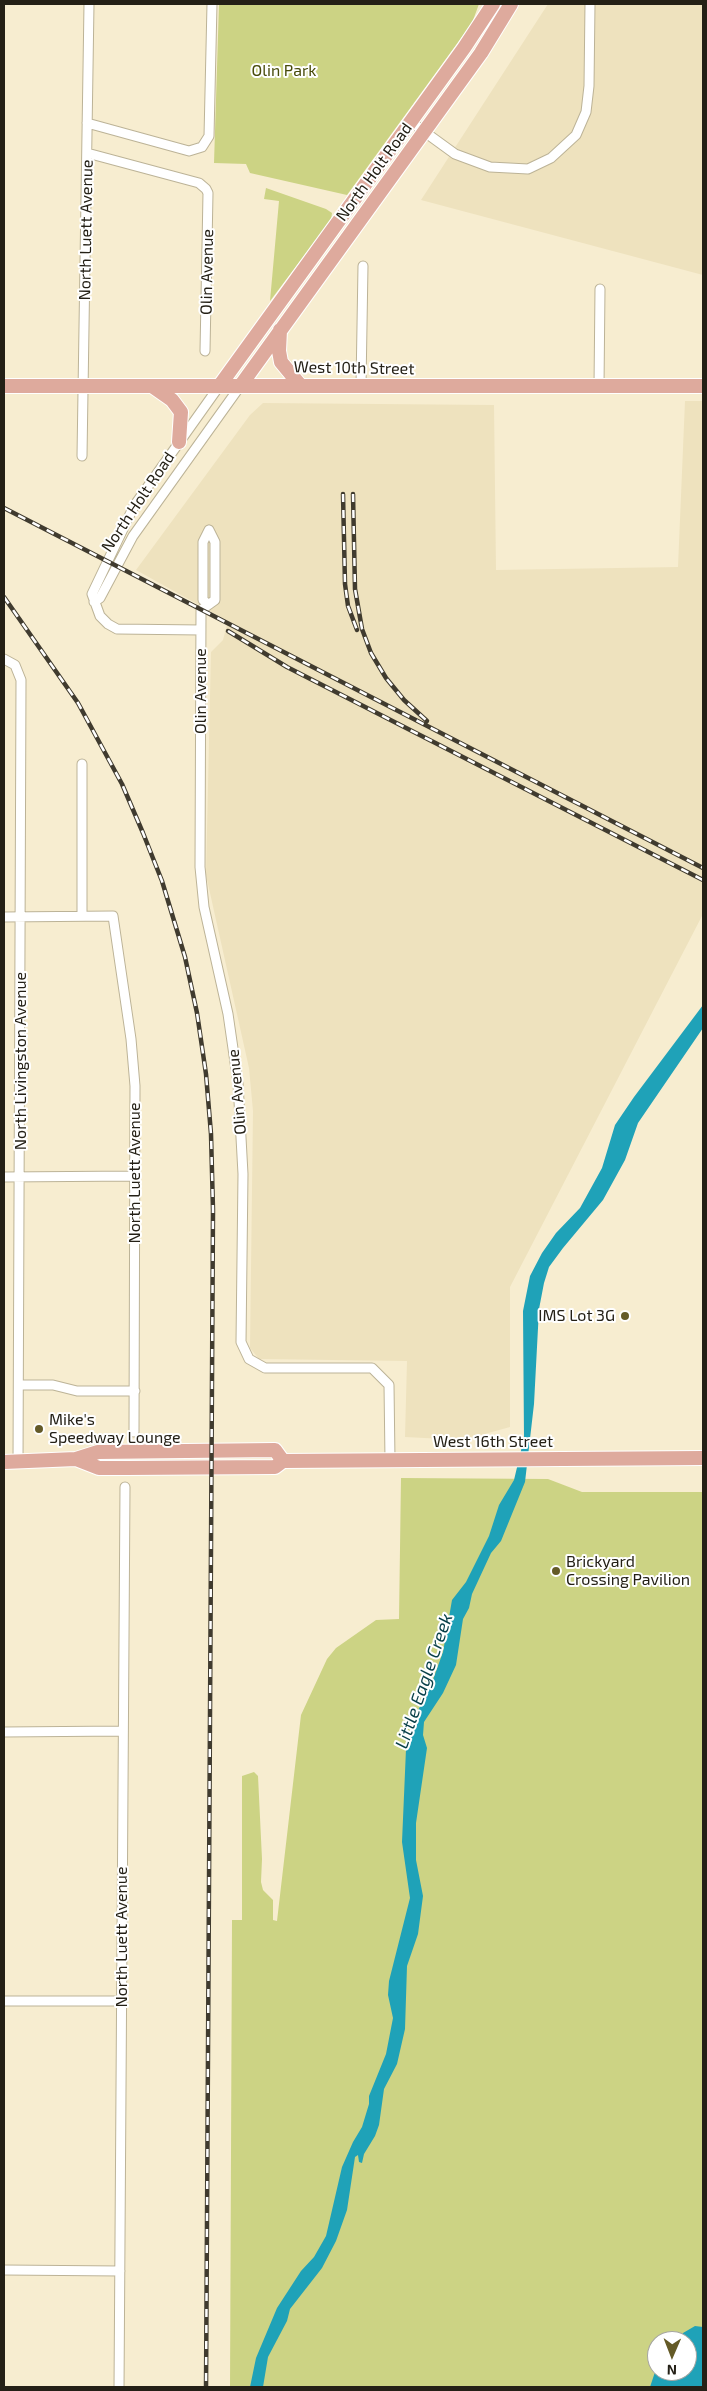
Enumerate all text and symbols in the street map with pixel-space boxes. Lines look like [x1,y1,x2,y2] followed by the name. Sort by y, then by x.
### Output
[252,61,316,81] park label: Olin Park
[332,119,416,225] street label: North Holt Road
[75,159,97,301] street label: North Luett Avenue
[197,229,217,315] street label: Olin Avenue
[293,357,415,379] street label: West 10th Street
[97,448,179,556] street label: North Holt Road
[191,648,211,734] street label: Olin Avenue
[11,972,31,1150] street label: North Livingston Avenue
[224,1048,250,1136] street label: Olin Avenue
[125,1102,145,1244] street label: North Luett Avenue
[538,1306,615,1326] place label: IMS Lot 3G
[619,1310,631,1322] marker: IMS Lot 3G
[49,1410,181,1448] place label: Mike's Speedway Lounge
[33,1423,45,1435] marker: Mike's Speedway Lounge
[433,1432,553,1452] street label: West 16th Street
[566,1552,690,1590] place label: Brickyard Crossing Pavilion
[550,1565,562,1577] marker: Brickyard Crossing Pavilion
[391,1611,457,1751] water label: Little Eagle Creek
[112,1866,132,2008] street label: North Luett Avenue
[647,2331,697,2381] north arrow
[667,2362,677,2379] text: N

